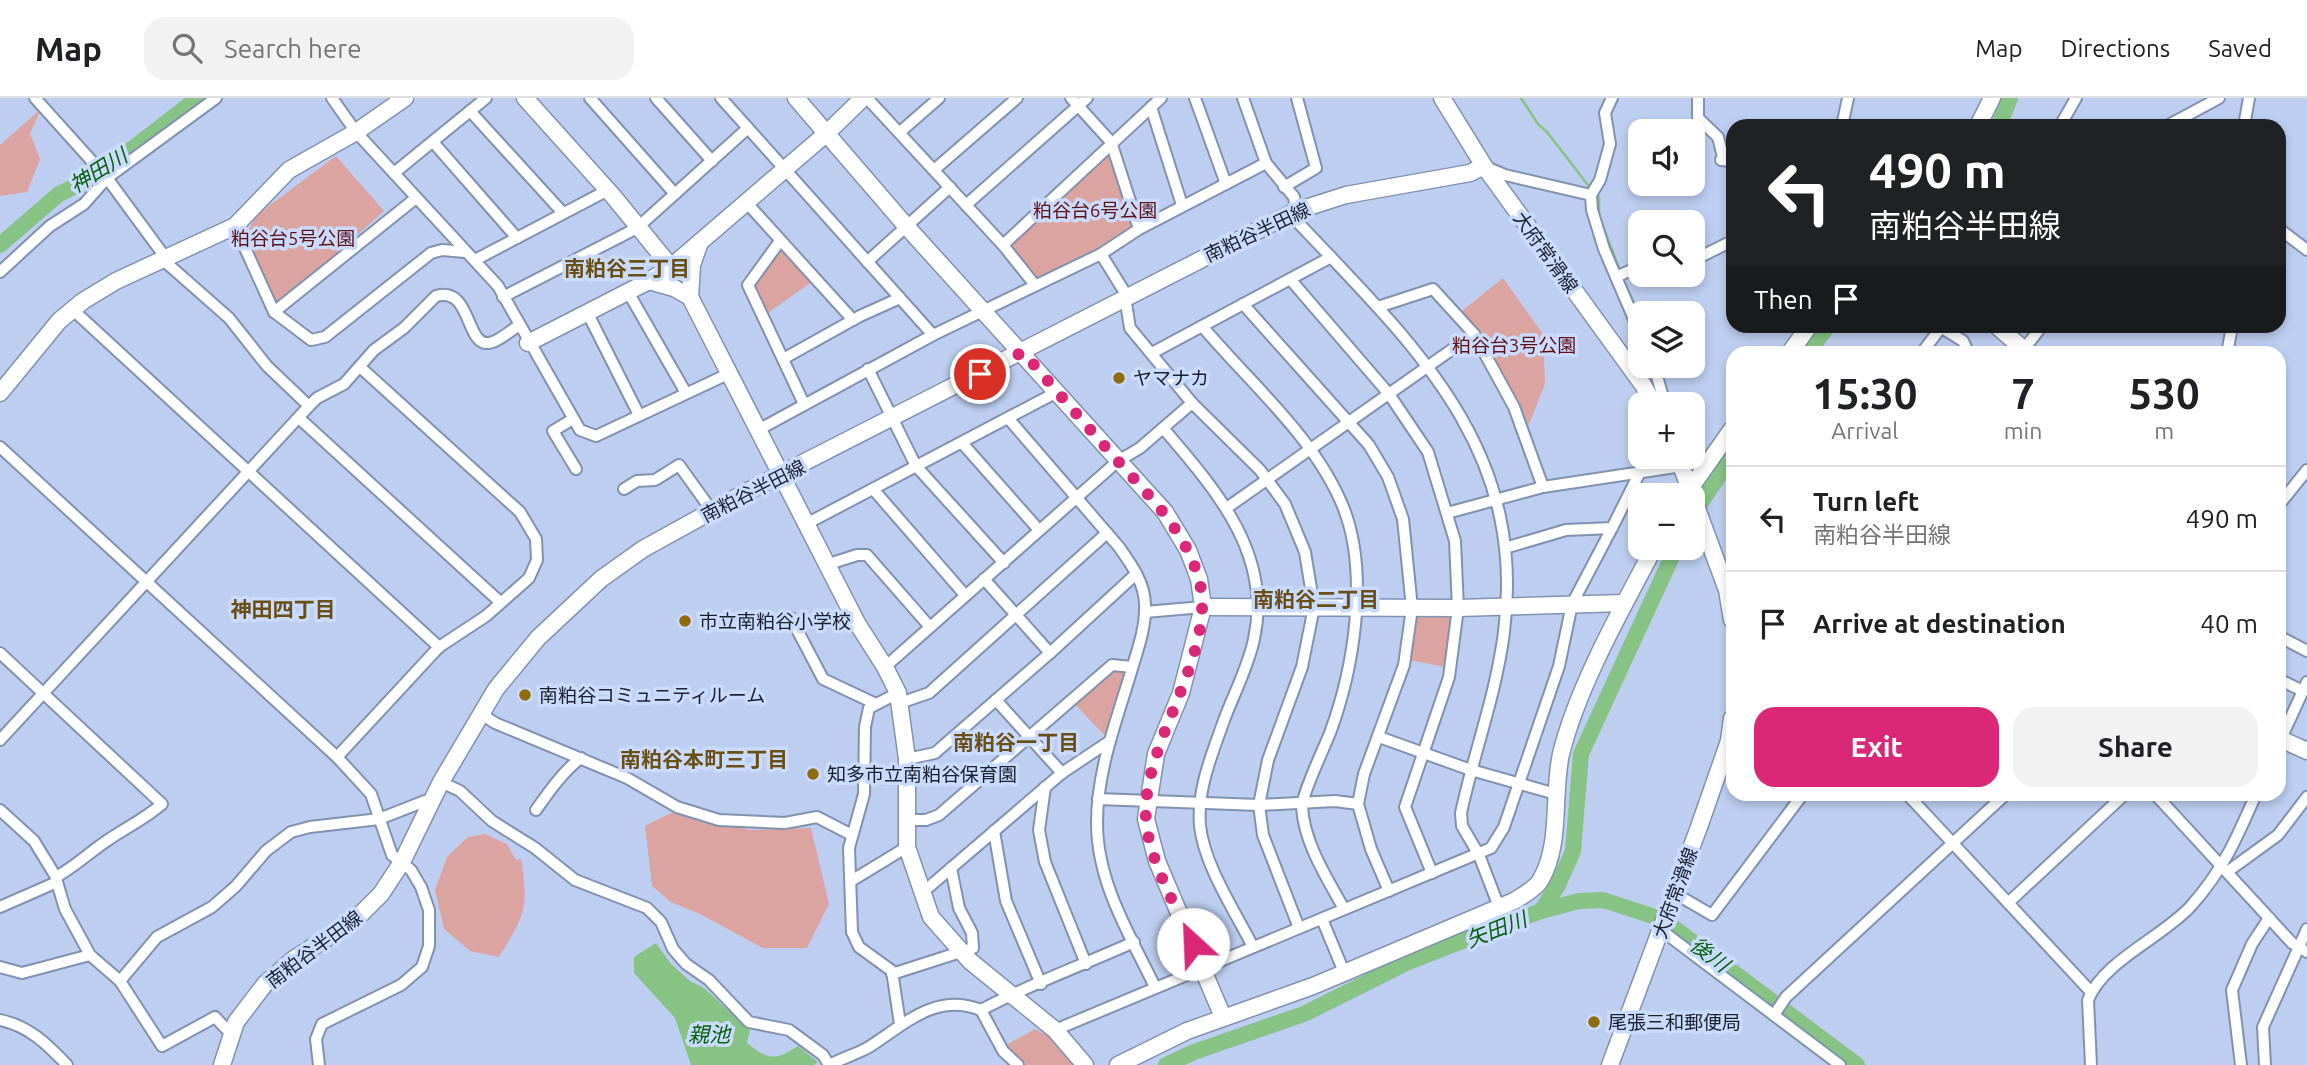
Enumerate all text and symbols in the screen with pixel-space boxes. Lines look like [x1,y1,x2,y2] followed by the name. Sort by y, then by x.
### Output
[144,17,634,80] search box
[168,29,206,67] icon: search
[35,30,102,67] text: Map
[224,34,362,63] text: Search here
[1975,35,2022,62] text: Map
[2060,35,2170,62] text: Directions
[2208,35,2272,62] text: Saved
[1628,119,1705,560] map controls
[1628,119,1705,196] button: sound
[65,142,133,197] water label: 神田川
[1869,142,2006,197] text: 490 m
[1754,147,1845,238] icon: left
[1201,198,1313,266] street label: 南粕谷半田線
[1033,199,1157,221] park label: 粕谷台6号公園
[1509,207,1583,297] street label: 大府常滑線
[1869,207,2061,243] text: 南粕谷半田線
[1628,210,1705,287] button: search
[231,227,355,249] park label: 粕谷台5号公園
[564,256,690,280] district label: 南粕谷三丁目
[1827,280,1865,318] icon: arrive
[1754,285,1813,314] text: Then
[1628,301,1705,378] button: layers
[1452,334,1576,356] park label: 粕谷台3号公園
[950,344,1010,404] pin
[961,355,999,393] icon: arrive
[1133,367,1209,389] place label: ヤマナカ
[1111,370,1127,386] marker: ヤマナカ
[1812,370,1917,417] text: 15:30
[2011,370,2035,417] text: 7
[2129,370,2200,417] text: 530
[1628,392,1705,469] button: +
[1831,418,1898,443] text: Arrival
[2004,418,2042,443] text: min
[2154,418,2174,443] text: m
[697,455,809,527] street label: 南粕谷半田線
[1628,483,1705,560] button: −
[1813,487,1919,516] text: Turn left
[1754,500,1792,538] icon: left
[2186,504,2258,533] text: 490 m
[1813,522,1951,547] text: 南粕谷半田線
[1253,587,1379,611] district label: 南粕谷二丁目
[231,597,336,621] district label: 神田四丁目
[1754,605,1792,643] icon: arrive
[1813,609,2066,638] text: Arrive at destination
[2200,609,2258,638] text: 40 m
[699,610,851,632] place label: 市立南粕谷小学校
[677,613,693,629] marker: 市立南粕谷小学校
[539,684,765,706] place label: 南粕谷コミュニティルーム
[517,687,533,703] marker: 南粕谷コミュニティルーム
[1754,707,1999,787] button: Exit
[2013,707,2258,787] button: Share
[953,730,1079,754] district label: 南粕谷一丁目
[620,747,788,771] district label: 南粕谷本町三丁目
[827,763,1017,785] place label: 知多市立南粕谷保育園
[805,766,821,782] marker: 知多市立南粕谷保育園
[1648,845,1702,941] street label: 大府常滑線
[262,906,366,992] street label: 南粕谷半田線
[1462,906,1532,951] water label: 矢田川
[1156,907,1230,981] position arrow
[1686,932,1736,977] water label: 後川
[1608,1011,1741,1033] place label: 尾張三和郵便局
[1586,1014,1602,1030] marker: 尾張三和郵便局
[688,1022,732,1046] water label: 親池

